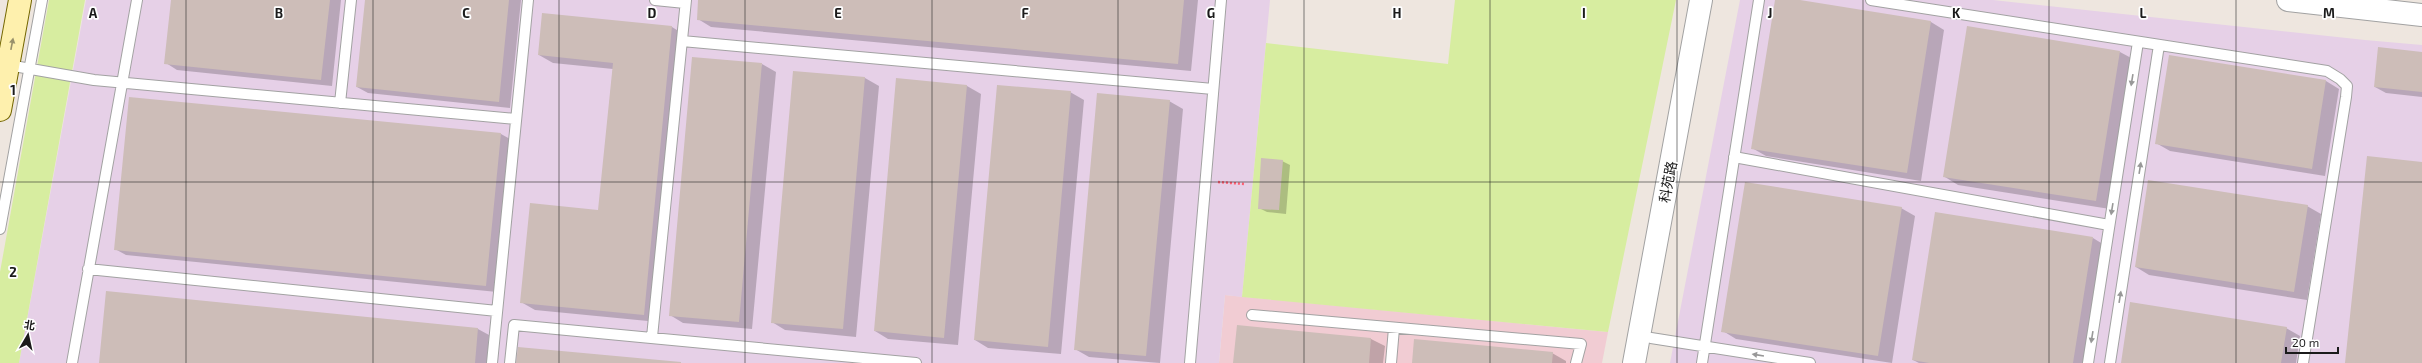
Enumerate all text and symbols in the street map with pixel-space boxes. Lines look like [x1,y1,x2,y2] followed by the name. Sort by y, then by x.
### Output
[89,5,98,21] text: A
[275,5,283,21] text: B
[462,5,470,21] text: C
[648,5,657,21] text: D
[834,5,842,21] text: E
[1021,5,1029,21] text: F
[1207,5,1215,21] text: G
[1393,5,1402,21] text: H
[1582,5,1586,21] text: I
[1768,5,1772,21] text: J
[1952,5,1961,21] text: K
[2140,5,2147,21] text: L
[2323,5,2335,21] text: M
[10,38,16,50] one-way arrow
[2129,74,2135,86] one-way arrow
[10,82,16,98] text: 1
[1655,160,1680,204] street label: 科苑路
[2137,162,2143,174] one-way arrow
[2109,203,2115,215] one-way arrow
[9,264,17,280] text: 2
[2117,291,2123,303] one-way arrow
[8,315,48,355] north arrow
[23,317,36,332] text: 北
[2286,329,2338,355] scale bar
[2089,331,2095,343] one-way arrow
[2292,335,2319,349] text: 20 m
[1752,352,1764,358] one-way arrow

